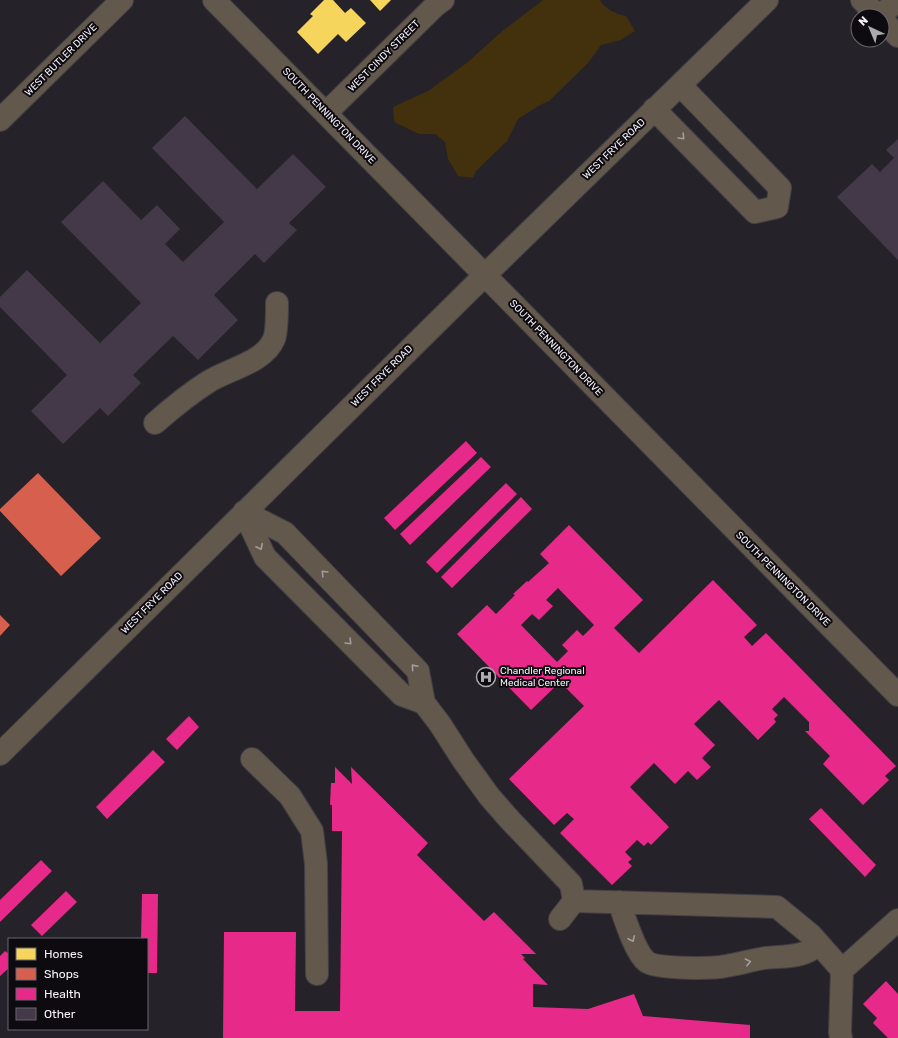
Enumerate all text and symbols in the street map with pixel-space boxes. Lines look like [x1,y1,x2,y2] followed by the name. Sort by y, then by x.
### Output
[850,8,890,48] north arrow
[856,14,871,29] text: N
[346,18,422,94] street label: WEST CINDY STREET
[22,21,100,99] street label: WEST BUTLER DRIVE
[280,66,378,166] street label: SOUTH PENNINGTON DRIVE
[580,116,648,182] street label: WEST FRYE ROAD
[677,132,685,140] one-way arrow
[507,298,605,398] street label: SOUTH PENNINGTON DRIVE
[349,343,415,409] street label: WEST FRYE ROAD
[733,529,833,629] street label: SOUTH PENNINGTON DRIVE
[255,543,263,551] one-way arrow
[119,570,185,636] street label: WEST FRYE ROAD
[321,570,328,578] one-way arrow
[344,637,352,645] one-way arrow
[411,664,418,672] one-way arrow
[500,665,585,689] place label: Chandler Regional Medical Center
[475,666,497,688] hospital icon: Chandler Regional Medical Center
[627,934,635,942] one-way arrow
[8,938,148,1030] legend
[44,947,83,961] text: Homes
[745,958,752,966] one-way arrow
[44,967,79,981] text: Shops
[44,987,81,1001] text: Health
[44,1007,76,1021] text: Other

